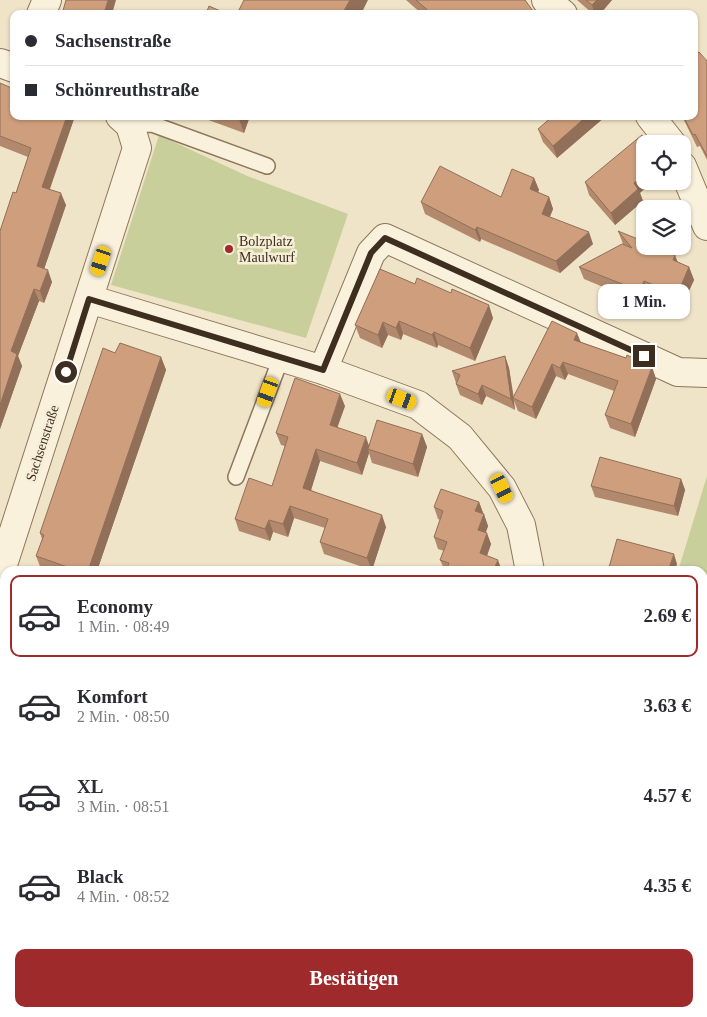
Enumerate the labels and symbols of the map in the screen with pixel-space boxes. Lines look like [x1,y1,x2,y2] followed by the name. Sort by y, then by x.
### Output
[239,234,295,265] place label: Bolzplatz Maulwurf
[223,243,235,255] marker: Bolzplatz Maulwurf
[89,244,112,278] car
[598,284,690,318] callout: 1 Min.
[633,345,655,367] route end
[55,361,77,383] route start
[255,375,280,409] car
[385,387,418,411] car
[23,403,62,483] street label: Sachsenstraße
[488,471,515,505] car

